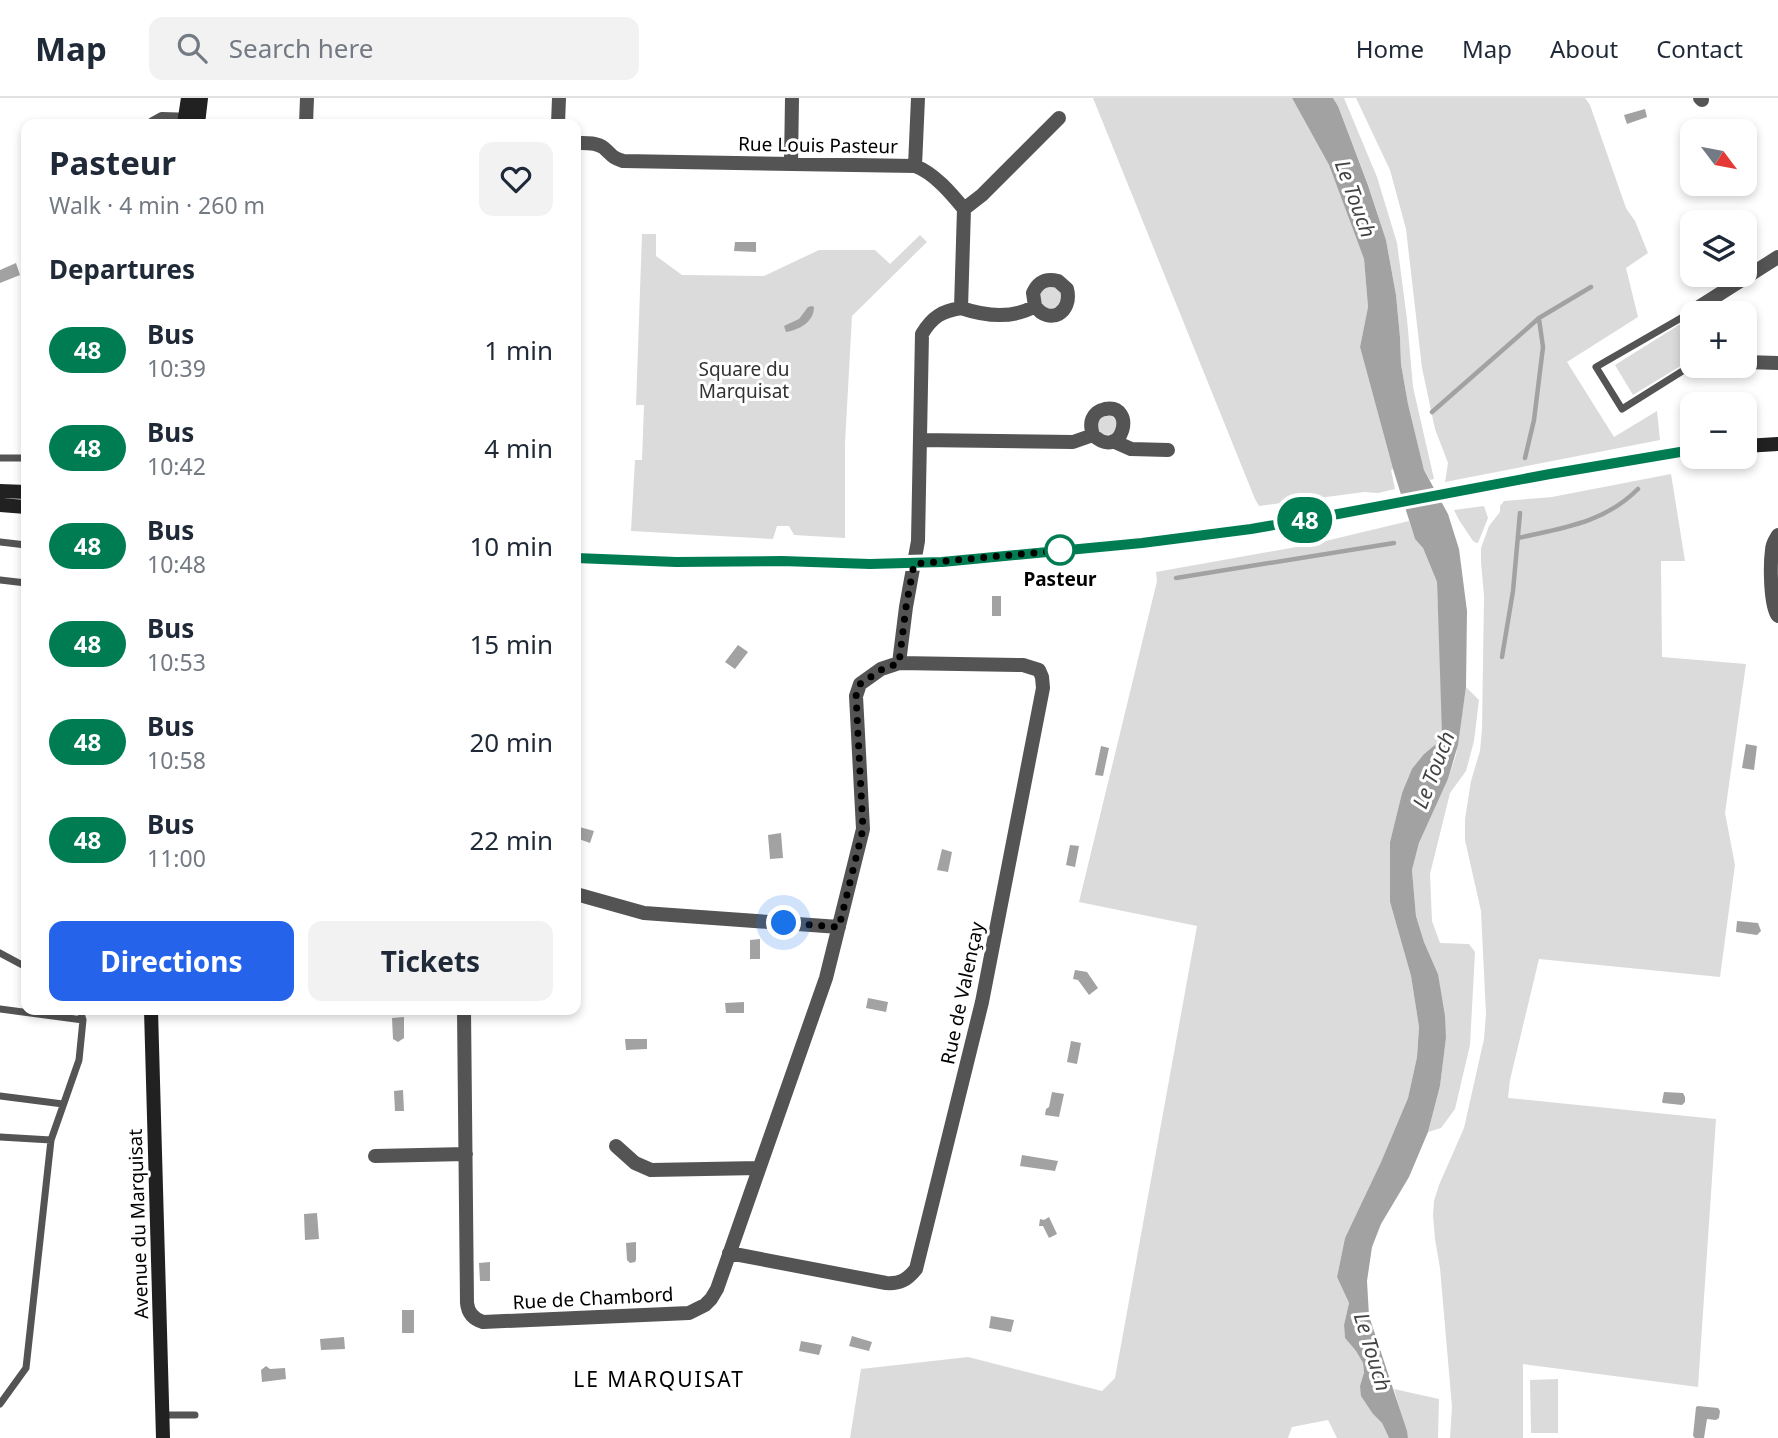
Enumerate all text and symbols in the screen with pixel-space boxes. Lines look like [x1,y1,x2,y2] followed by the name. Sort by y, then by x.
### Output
[149,17,639,80] search box
[35,26,107,71] text: Map
[173,29,211,67] icon: search
[229,30,373,66] text: Search here
[1356,32,1424,65] text: Home
[1462,32,1512,65] text: Map
[1550,32,1618,65] text: About
[1656,32,1743,65] text: Contact
[1680,119,1757,196] north arrow
[1680,119,1757,469] map controls
[738,131,898,159] street label: Rue Louis Pasteur
[49,140,176,185] text: Pasteur
[479,142,553,216] button: heart
[1329,156,1383,241] water label: Le Touch
[49,189,265,221] text: Walk · 4 min · 260 m
[1680,210,1757,287] button: layers
[49,251,195,287] text: Departures
[1680,301,1757,378] button: +
[147,316,194,352] text: Bus
[484,332,553,368] text: 1 min
[74,333,101,366] text: 48
[147,352,206,384] text: 10:39
[698,356,790,404] park label: Square du Marquisat
[1680,392,1757,469] button: −
[147,414,194,450] text: Bus
[484,430,553,466] text: 4 min
[74,431,101,464] text: 48
[147,450,206,482] text: 10:42
[1274,497,1336,543] line badge: 48
[1291,503,1319,536] text: 48
[147,512,194,548] text: Bus
[469,528,553,564] text: 10 min
[74,529,101,562] text: 48
[1045,535,1075,565] marker: Pasteur
[147,548,206,580] text: 10:48
[1023,566,1097,592] place label: Pasteur
[147,610,194,646] text: Bus
[469,626,553,662] text: 15 min
[74,627,101,660] text: 48
[147,646,206,678] text: 10:53
[147,708,194,744] text: Bus
[469,724,553,760] text: 20 min
[74,725,101,758] text: 48
[1406,727,1461,812] water label: Le Touch
[147,744,206,776] text: 10:58
[147,806,194,842] text: Bus
[469,822,553,858] text: 22 min
[74,823,101,856] text: 48
[147,842,206,874] text: 11:00
[766,905,801,940] your location
[934,919,990,1067] street label: Rue de Valençay
[49,921,294,1001] button: Directions
[308,921,553,1001] button: Tickets
[122,1128,154,1320] street label: Avenue du Marquisat
[512,1281,674,1315] street label: Rue de Chambord
[1348,1309,1398,1394] water label: Le Touch
[573,1365,745,1393] district label: LE MARQUISAT

